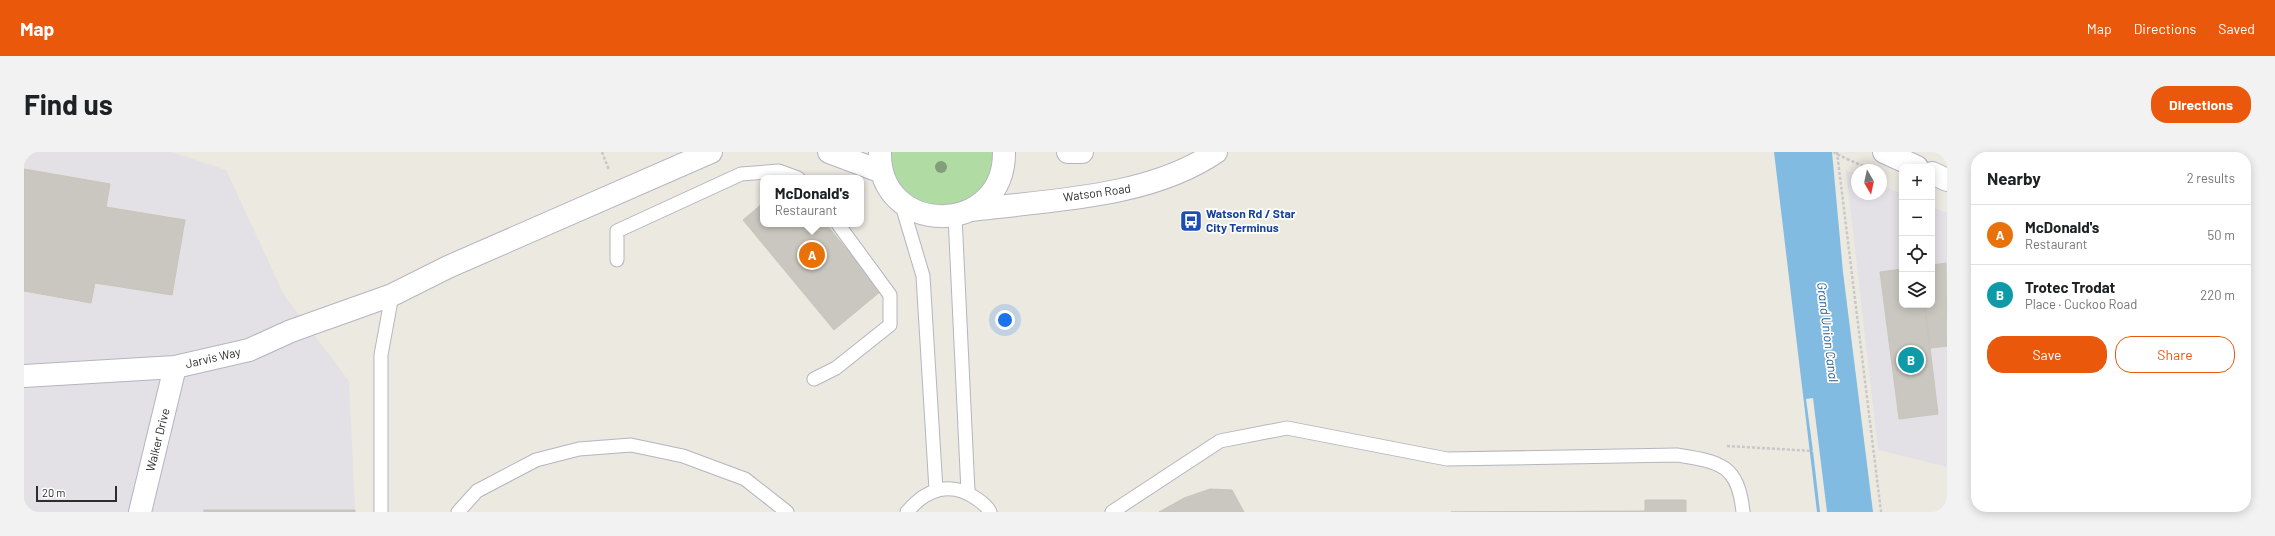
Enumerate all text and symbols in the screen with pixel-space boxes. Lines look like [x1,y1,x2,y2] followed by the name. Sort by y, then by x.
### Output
[20,17,54,40] text: Map
[2087,20,2112,37] text: Map
[2134,20,2196,37] text: Directions
[2218,20,2255,37] text: Saved
[2151,86,2251,123] button: Directions
[24,87,113,121] text: Find us
[1851,164,1887,200] north arrow
[1899,164,1935,308] map controls
[1899,164,1935,200] button: +
[1987,168,2041,188] text: Nearby
[2187,170,2235,186] text: 2 results
[760,175,864,227] popup
[1062,180,1132,204] street label: Watson Road
[775,184,849,202] text: McDonald's
[1899,200,1935,236] button: −
[775,202,837,218] text: Restaurant
[1206,206,1296,234] place label: Watson Rd / Star City Terminus
[1178,208,1204,234] bus stop icon: Watson Rd / Star City Terminus
[2025,218,2099,236] text: McDonald's
[1996,227,2004,243] text: A
[2208,227,2235,243] text: 50 m
[1899,236,1935,272] button: locate
[2025,236,2087,252] text: Restaurant
[799,240,825,270] pin: A
[1899,272,1935,308] button: layers
[2025,278,2115,296] text: Trotec Trodat
[1814,281,1842,383] water label: Grand Union Canal
[1996,287,2004,303] text: B
[2200,287,2235,303] text: 220 m
[2025,296,2137,312] text: Place · Cuckoo Road
[995,310,1015,330] your location
[1987,336,2107,373] button: Save
[2115,336,2235,373] button: Share
[184,344,242,370] street label: Jarvis Way
[1898,345,1924,375] pin: B
[142,407,172,473] street label: Walker Drive
[36,484,117,503] scale bar
[42,486,65,499] text: 20 m

